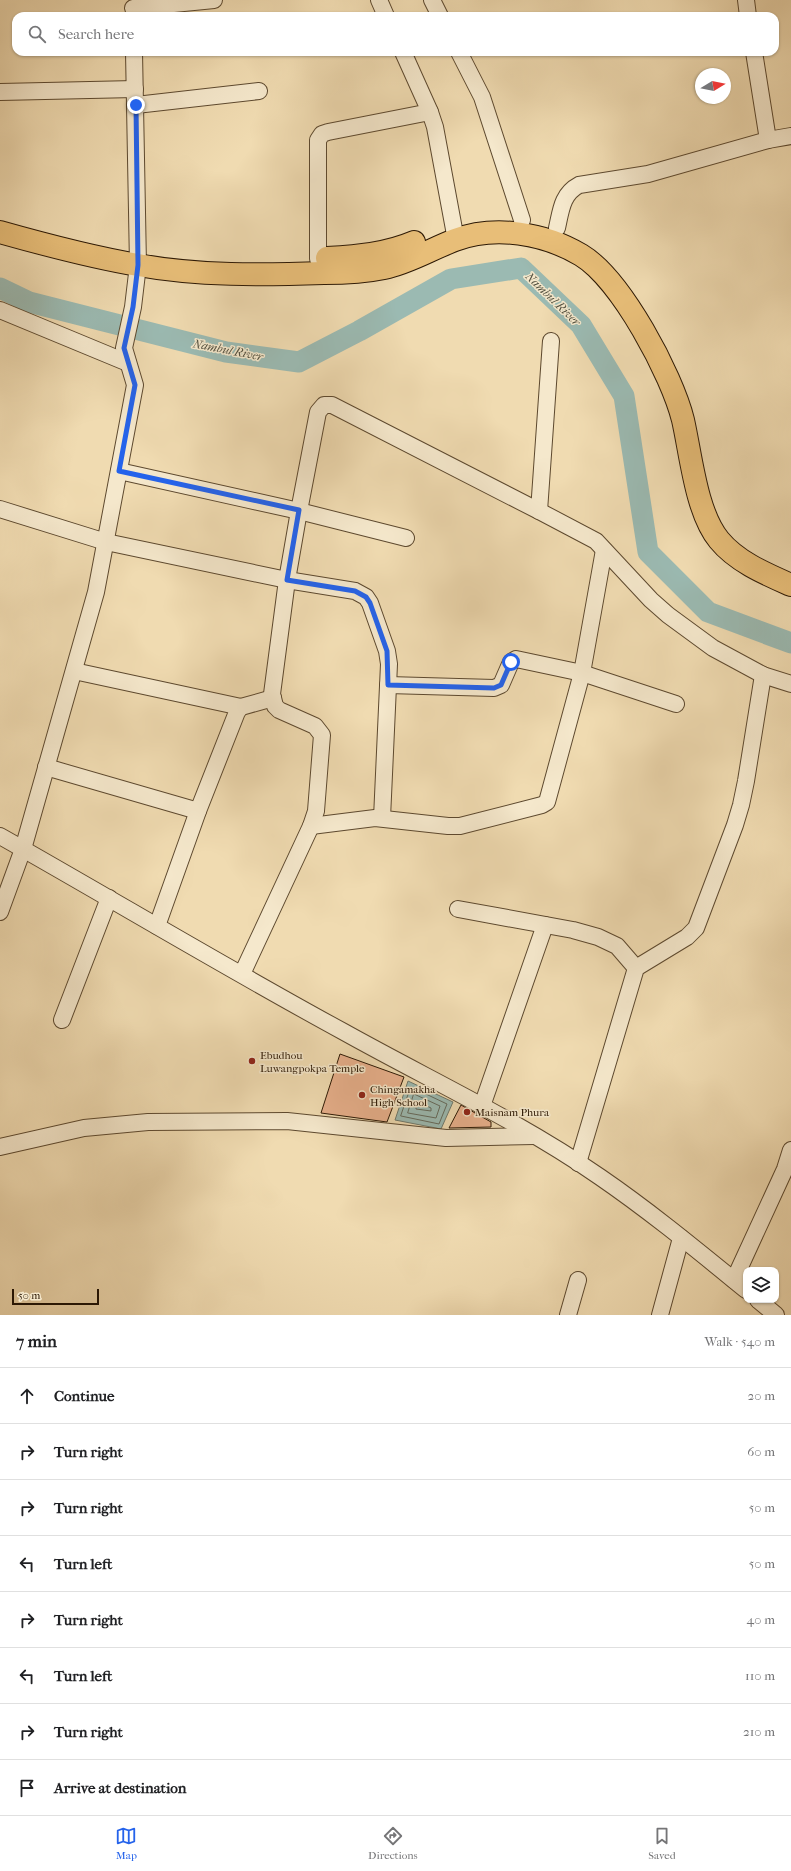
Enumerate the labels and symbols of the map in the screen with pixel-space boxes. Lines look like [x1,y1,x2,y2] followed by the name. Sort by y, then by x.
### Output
[695,68,731,104] north arrow
[127,96,145,114] route end
[522,269,584,330] water label: Nambul River
[191,336,266,364] water label: Nambul River
[502,653,520,671] route start
[260,1049,365,1075] place label: Ebudhou Luwangpokpa Temple
[247,1056,257,1066] marker: Ebudhou Luwangpokpa Temple
[370,1083,436,1109] place label: Chingamakha High School
[357,1090,367,1100] marker: Chingamakha High School
[475,1106,550,1119] place label: Maisnam Phura
[462,1107,472,1117] marker: Maisnam Phura
[12,1287,99,1306] scale bar

